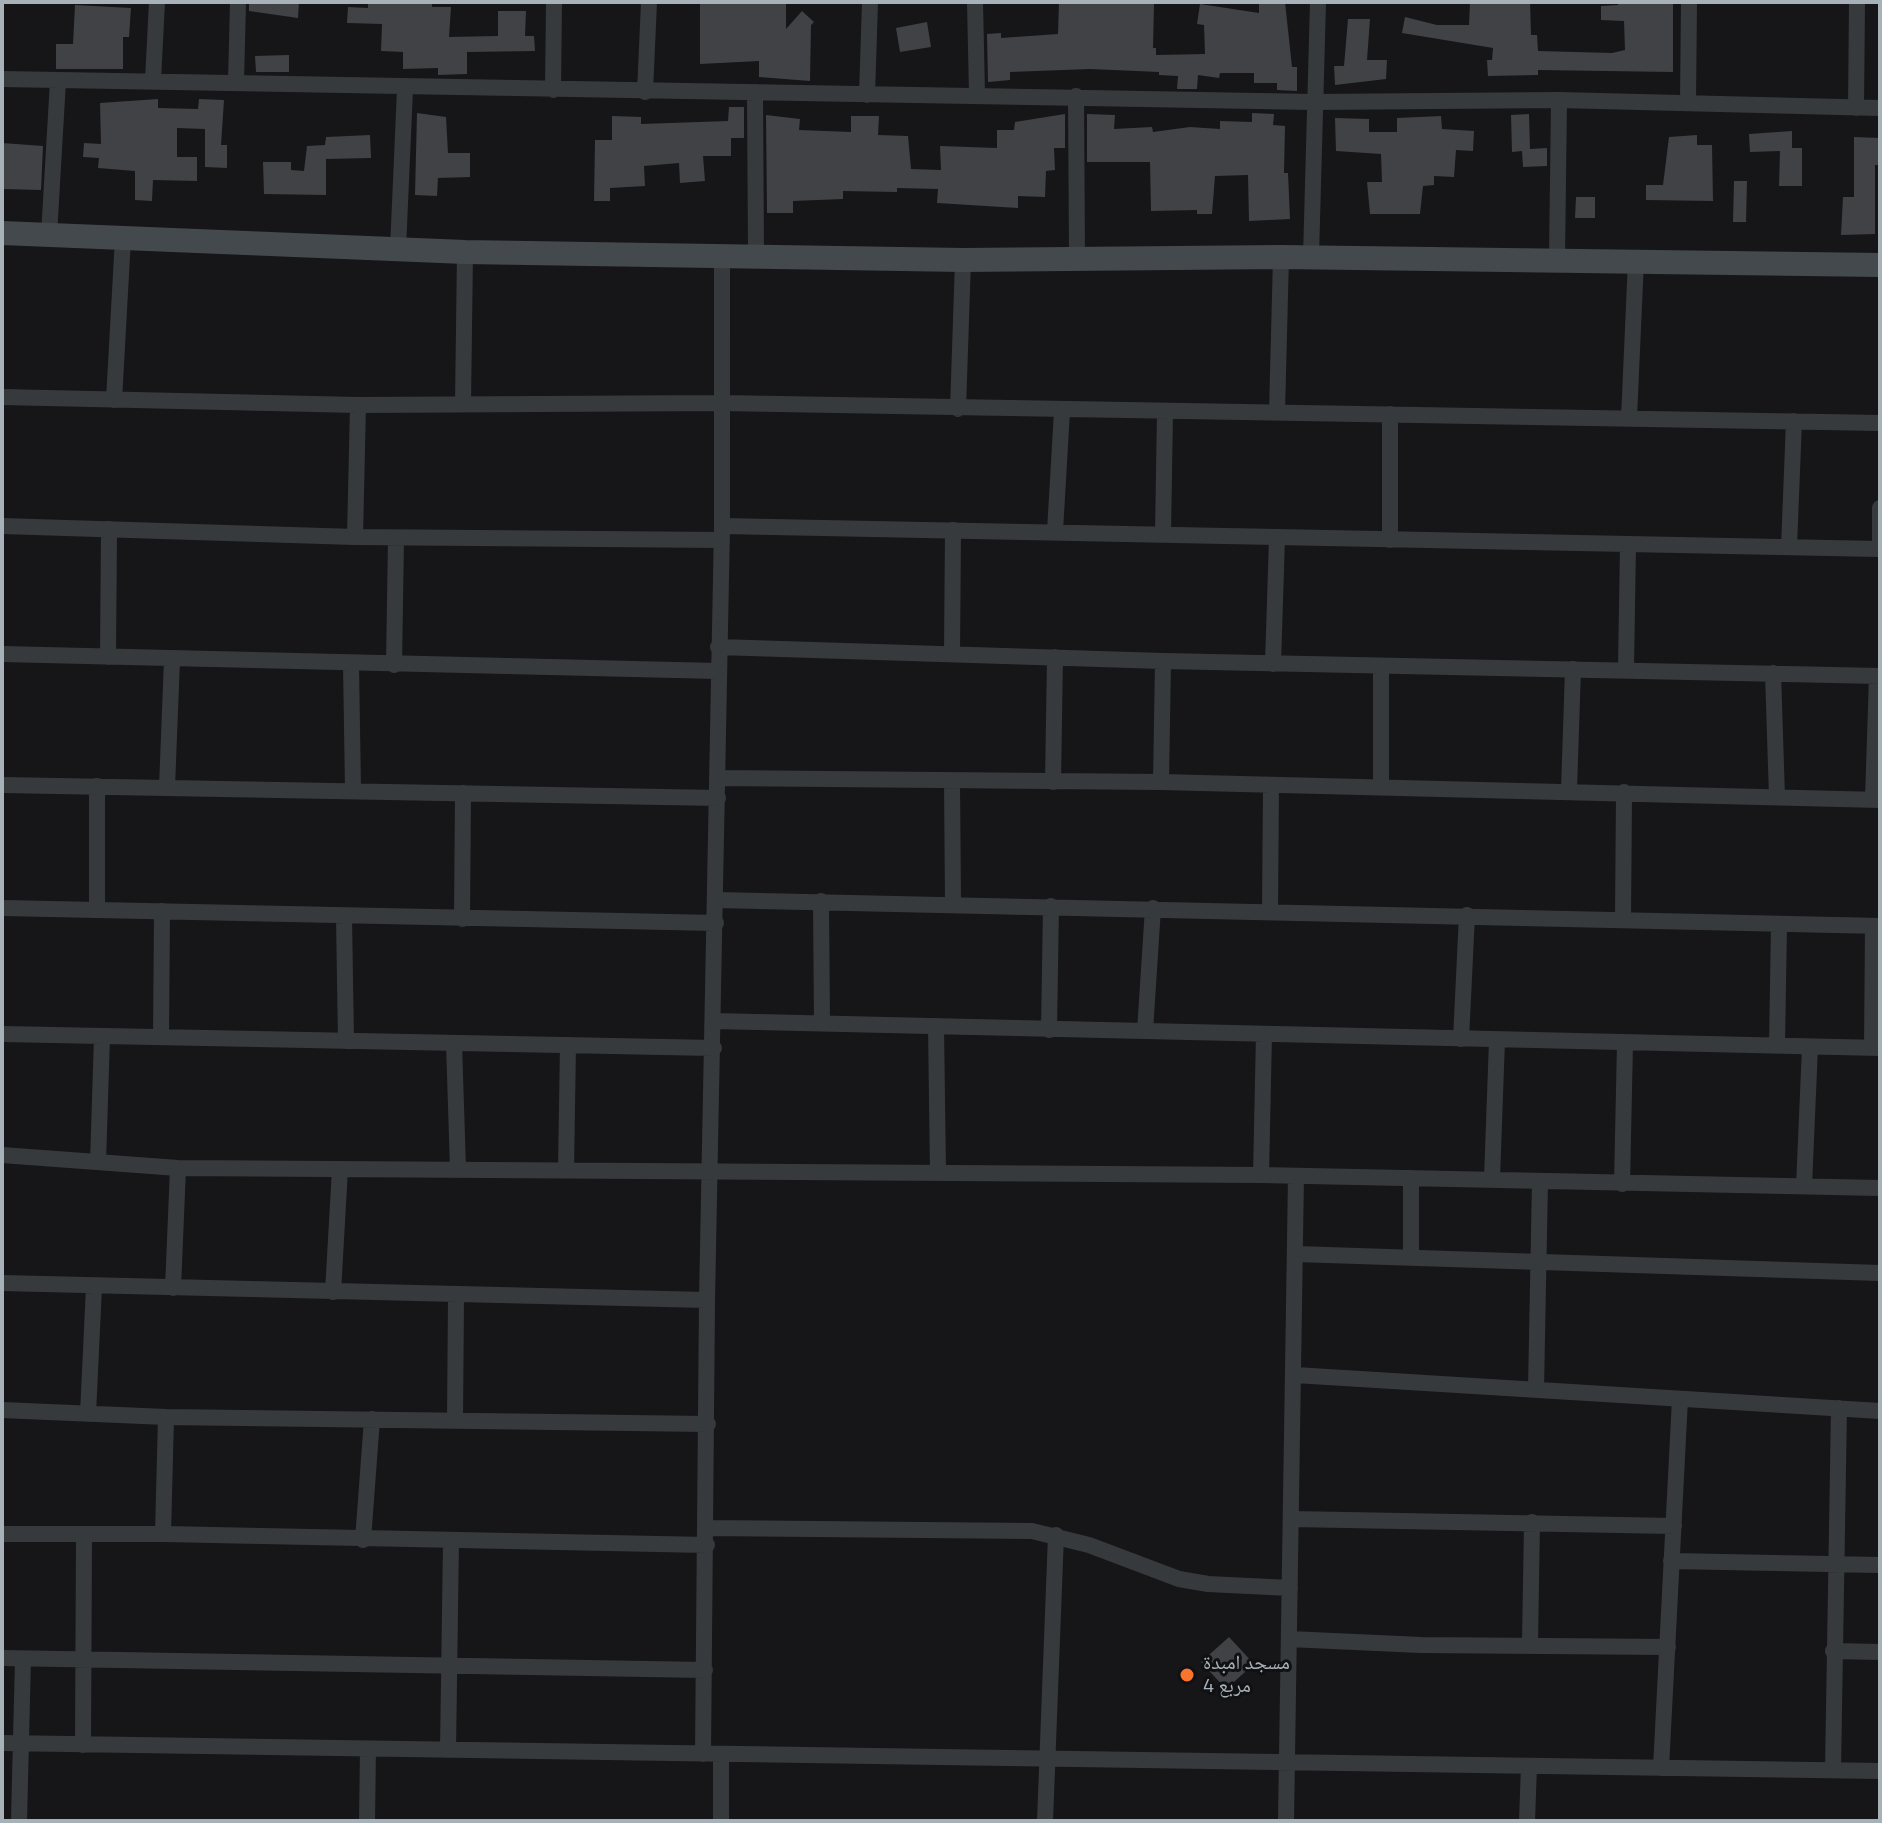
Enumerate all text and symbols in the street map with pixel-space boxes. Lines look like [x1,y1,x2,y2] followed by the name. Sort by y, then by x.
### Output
[1203,1652,1290,1699] place label: مسجد امبدة مربع 4
[1178,1666,1196,1684] marker: مسجد امبدة مربع 4

